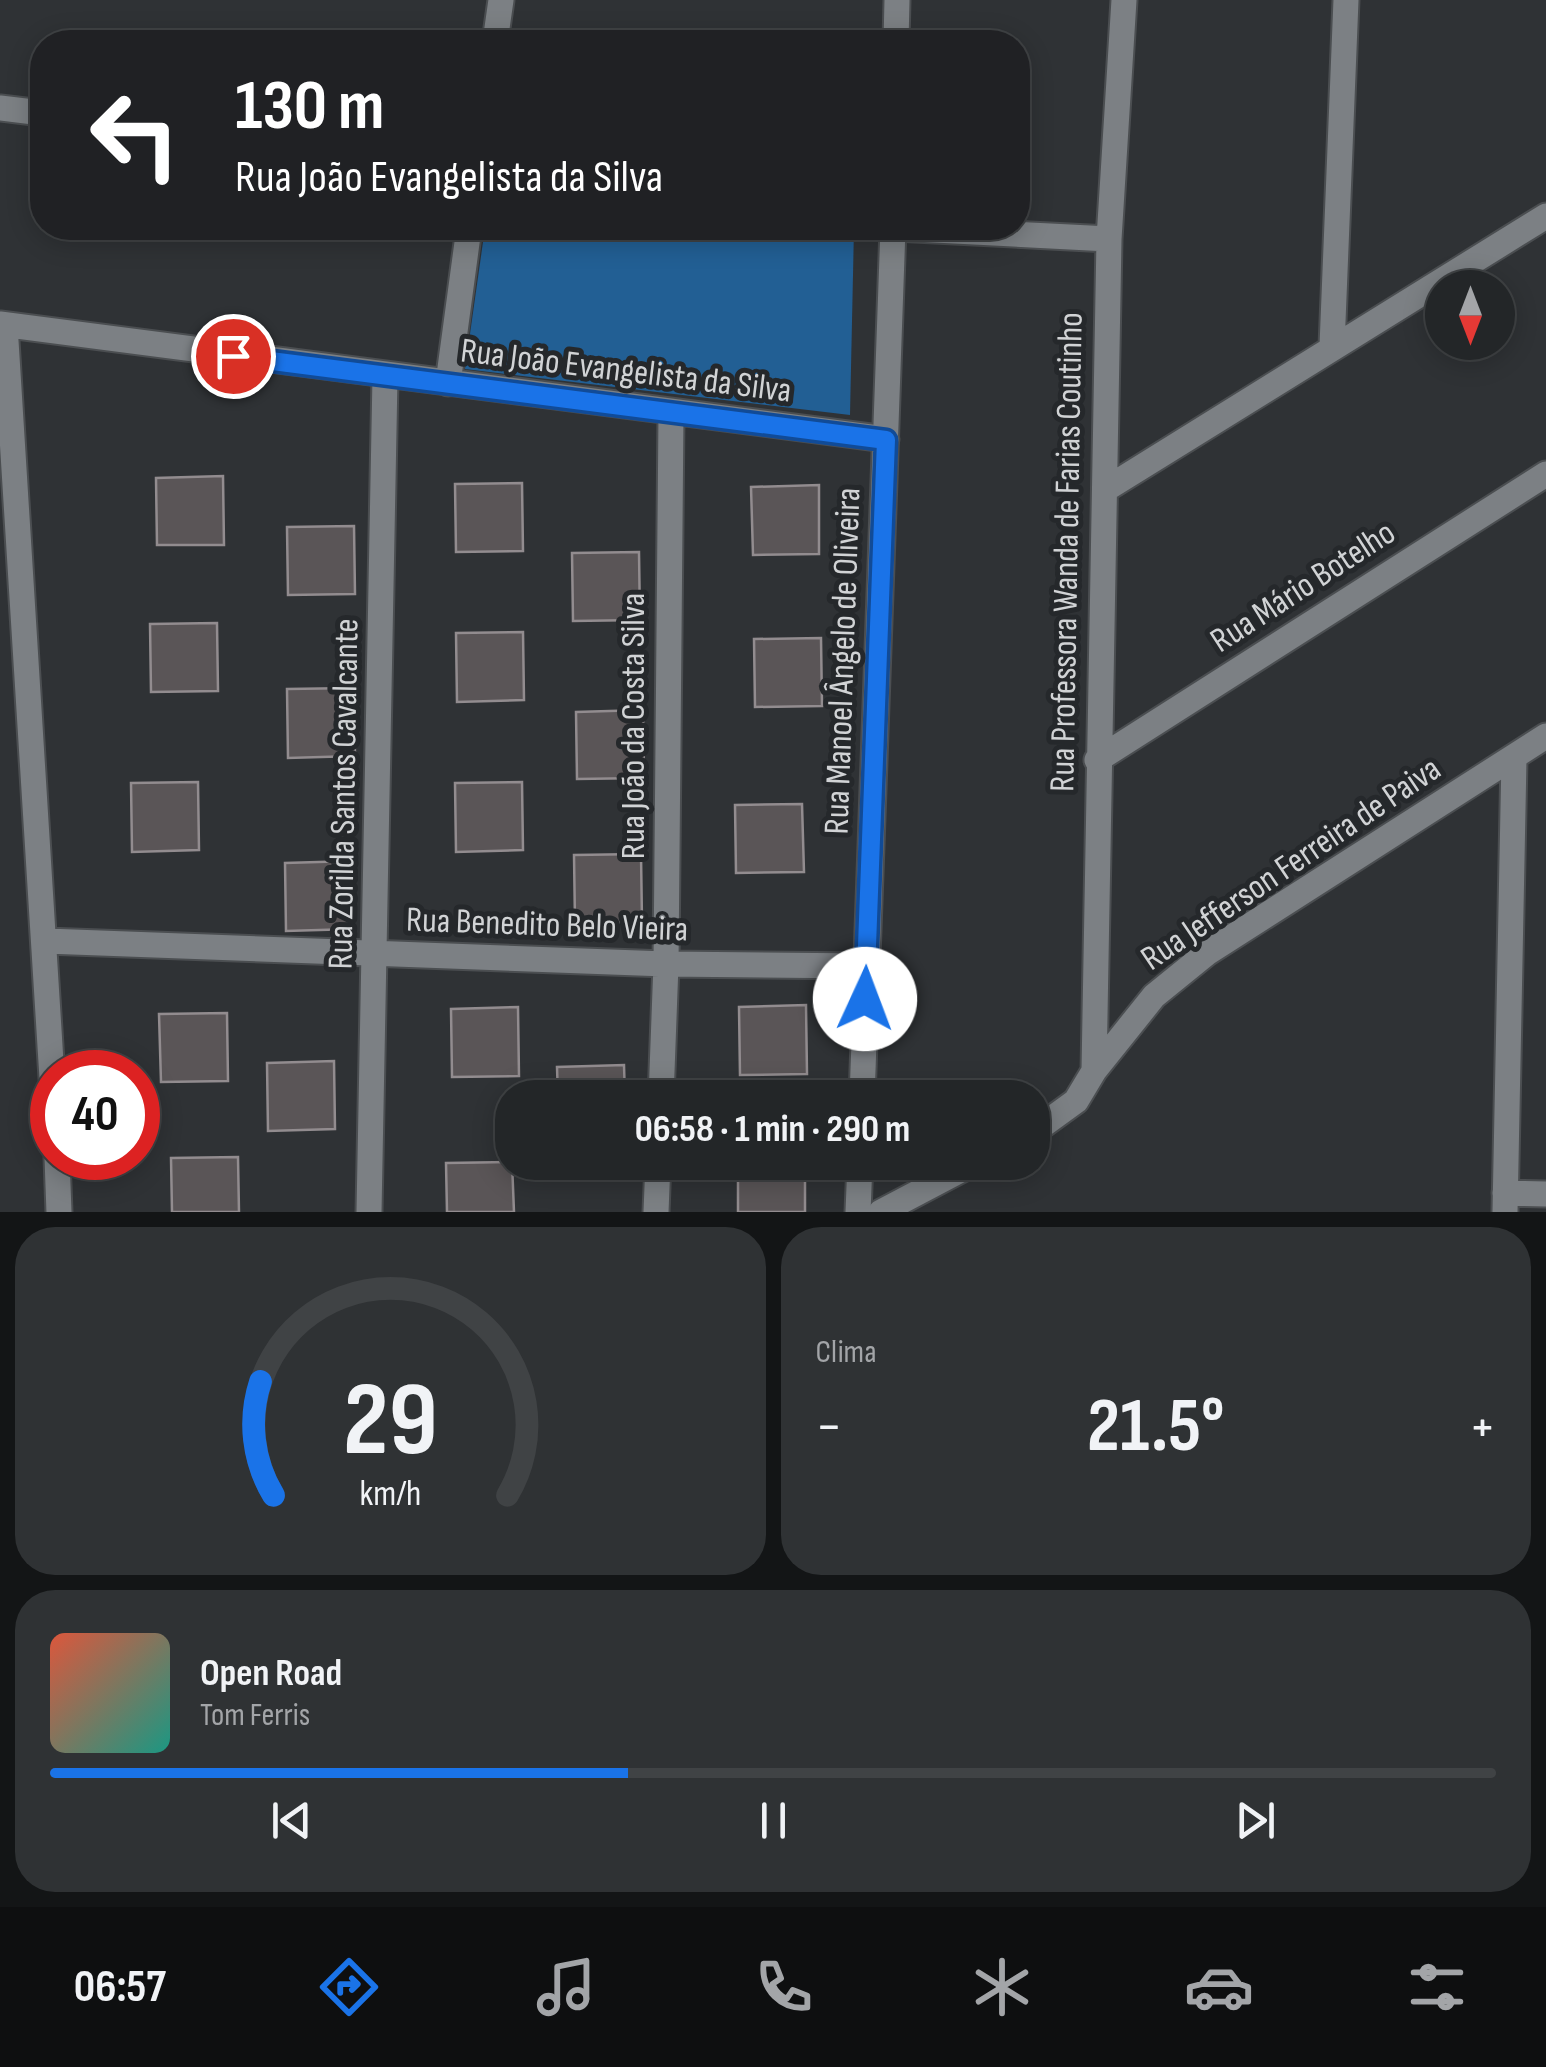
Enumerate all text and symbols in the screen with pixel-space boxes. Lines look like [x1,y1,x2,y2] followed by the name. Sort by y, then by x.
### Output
[235,65,384,149] text: 130 m
[70,70,200,200] icon: left
[235,150,663,205] text: Rua João Evangelista da Silva
[1425,270,1515,360] north arrow
[1425,270,1515,360] map controls
[1041,312,1093,792] street label: Rua Professora Wanda de Farias Coutinho
[191,314,276,399] pin
[206,329,261,384] icon: arrive
[458,329,794,413] street label: Rua João Evangelista da Silva
[815,487,871,835] street label: Rua Manoel Ângelo de Oliveira
[1203,511,1403,663] street label: Rua Mário Botelho
[612,593,655,859] street label: Rua João da Costa Silva
[319,618,369,970] street label: Rua Zorilda Santos Cavalcante
[1133,748,1449,980] street label: Rua Jefferson Ferreira de Paiva
[405,899,689,951] street label: Rua Benedito Belo Vieira
[813,947,917,1051] position arrow
[30,1050,160,1180] speed limit sign: 40
[635,1107,910,1152] text: 06:58 · 1 min · 290 m
[816,1333,876,1372] text: Clima
[343,1359,438,1484] text: 29
[1087,1382,1225,1473] text: 21.5°
[816,1394,842,1461] text: −
[1469,1394,1496,1461] text: +
[359,1473,421,1516] text: km/h
[200,1651,342,1696] text: Open Road
[200,1696,310,1735] text: Tom Ferris
[264,1793,319,1848] icon: previous
[746,1793,801,1848] icon: pause
[1228,1793,1283,1848] icon: next
[314,1952,384,2022] icon: directions
[531,1952,601,2022] icon: music
[749,1952,819,2022] icon: phone
[967,1952,1037,2022] icon: climate
[1184,1952,1254,2022] icon: car
[1402,1952,1472,2022] icon: filters
[74,1960,166,2015] text: 06:57

